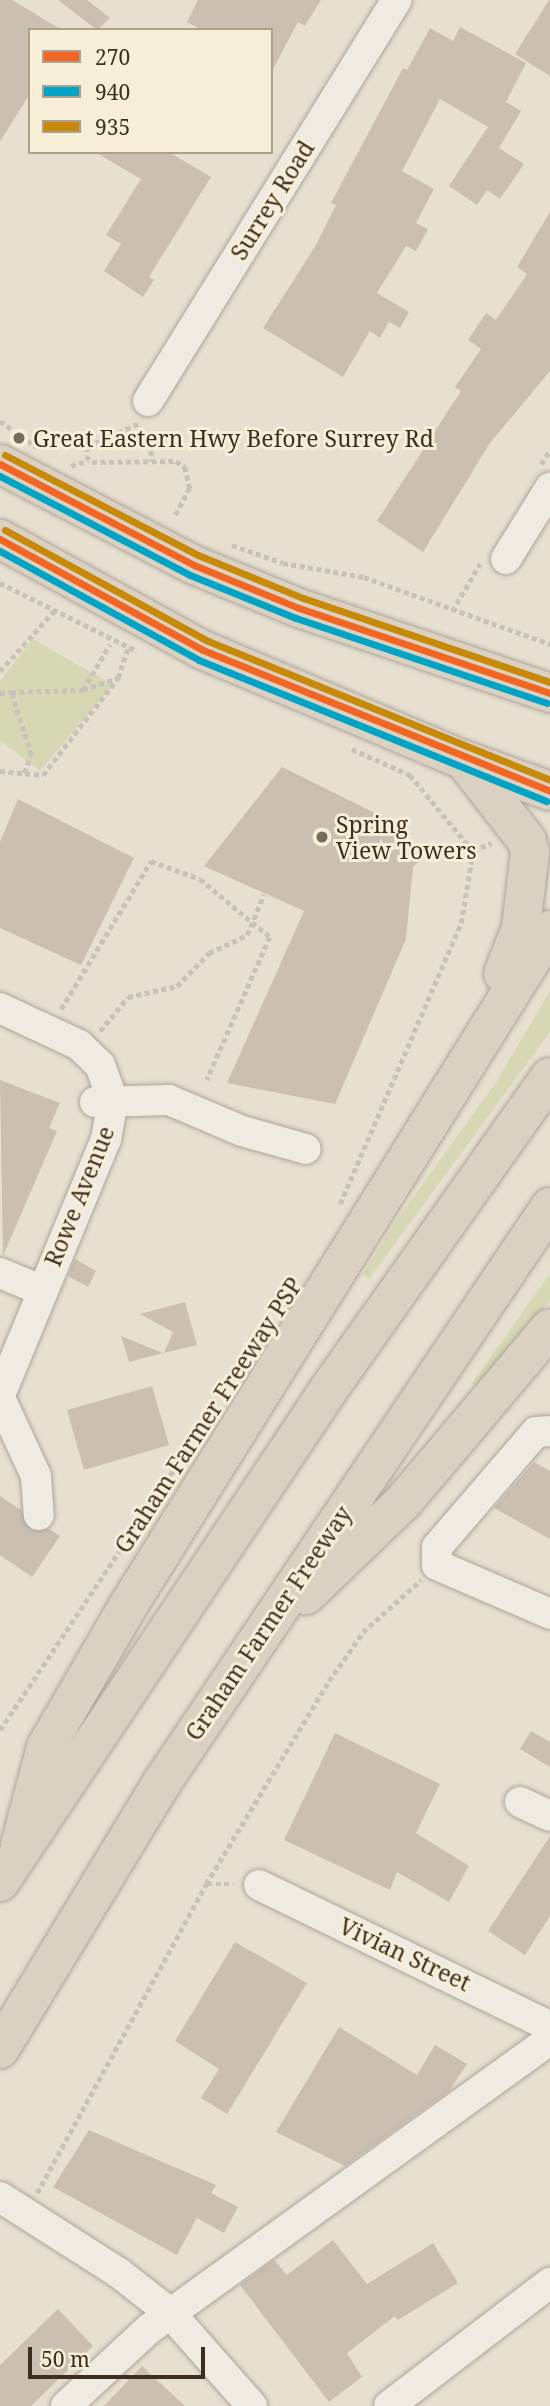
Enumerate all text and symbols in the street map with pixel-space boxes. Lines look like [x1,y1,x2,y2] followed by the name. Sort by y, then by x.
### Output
[28,28,273,154] legend
[95,43,130,71] text: 270
[95,78,130,106] text: 940
[95,113,130,141] text: 935
[224,135,320,265] street label: Surrey Road
[33,424,434,452] place label: Great Eastern Hwy Before Surrey Rd
[11,430,27,446] marker: Great Eastern Hwy Before Surrey Rd
[336,810,477,864] place label: Spring View Towers
[314,829,330,845] marker: Spring View Towers
[38,1122,120,1270] street label: Rowe Avenue
[108,1272,308,1558] street label: Graham Farmer Freeway PSP
[179,1501,357,1745] street label: Graham Farmer Freeway
[335,1912,475,1996] street label: Vivian Street
[32,2332,208,2376] scale bar
[41,2345,90,2373] text: 50 m

